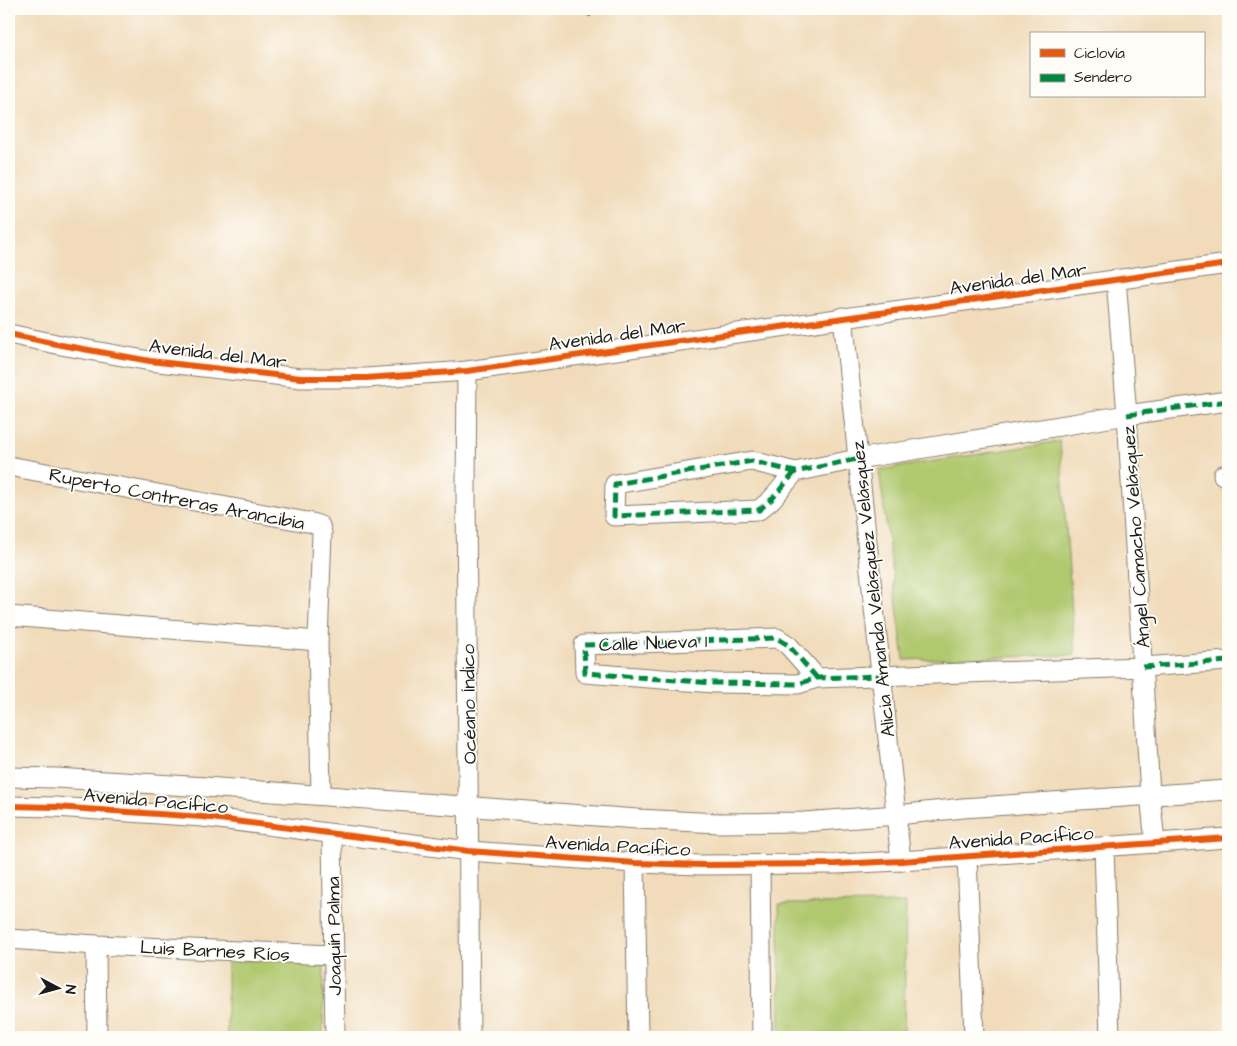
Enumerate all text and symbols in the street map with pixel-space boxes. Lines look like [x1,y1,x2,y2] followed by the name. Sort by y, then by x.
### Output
[1030,32,1204,98] legend
[1074,43,1125,64] text: Ciclovía
[1074,67,1132,88] text: Sendero
[948,256,1089,302] street label: Avenida del Mar
[547,312,688,358] street label: Avenida del Mar
[148,333,289,376] street label: Avenida del Mar
[1115,424,1159,649] street label: Ángel Camacho Velásquez
[844,439,902,738] street label: Alicia Amanda Velásquez Velásquez
[47,461,307,538] street label: Ruperto Contreras Arancibia
[598,628,708,659] street label: Calle Nueva 1
[455,643,484,764] street label: Océano Índico
[82,782,230,821] street label: Avenida Pacífico
[948,820,1095,857] street label: Avenida Pacífico
[545,829,691,864] street label: Avenida Pacífico
[320,876,349,996] street label: Joaquín Palma
[139,934,291,969] street label: Luis Barnes Ríos
[32,964,82,1014] north arrow
[60,984,80,995] text: N

